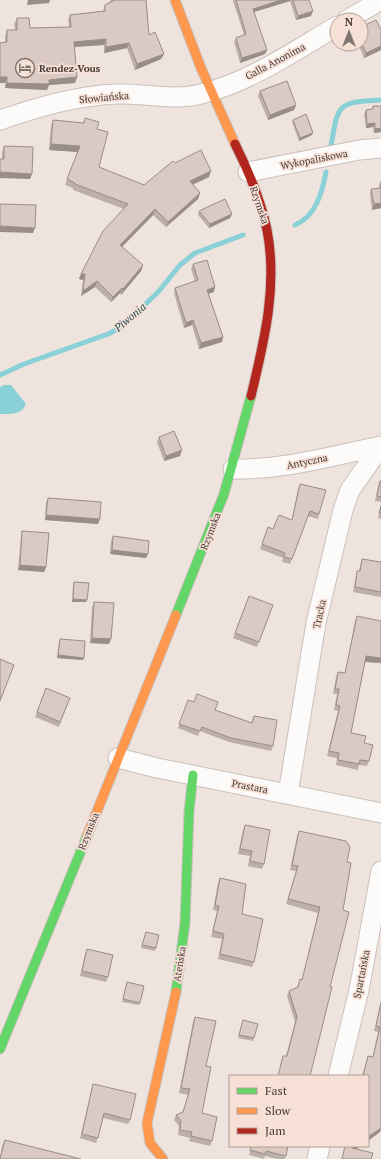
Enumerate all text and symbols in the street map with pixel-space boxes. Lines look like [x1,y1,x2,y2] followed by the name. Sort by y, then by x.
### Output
[329,12,369,52] north arrow
[345,15,354,29] text: N
[243,40,307,83] street label: Galla Anonima
[14,57,36,79] hotel icon: Rendez-Vous
[39,62,101,75] place label: Rendez-Vous
[79,89,129,106] street label: Słowiańska
[279,147,349,172] street label: Wykopaliskowa
[247,185,272,226] street label: Rzymska
[110,299,149,335] water label: Piwonia
[285,451,329,472] street label: Antyczna
[197,511,224,552] street label: Rzymska
[310,598,329,630] street label: Tracka
[231,777,269,796] street label: Prastara
[75,811,102,852] street label: Rzymska
[170,945,189,983] street label: Ateńska
[350,949,373,999] street label: Spartańska
[229,1075,369,1147] legend
[265,1083,288,1098] text: Fast
[265,1103,291,1118] text: Slow
[265,1123,286,1138] text: Jam

